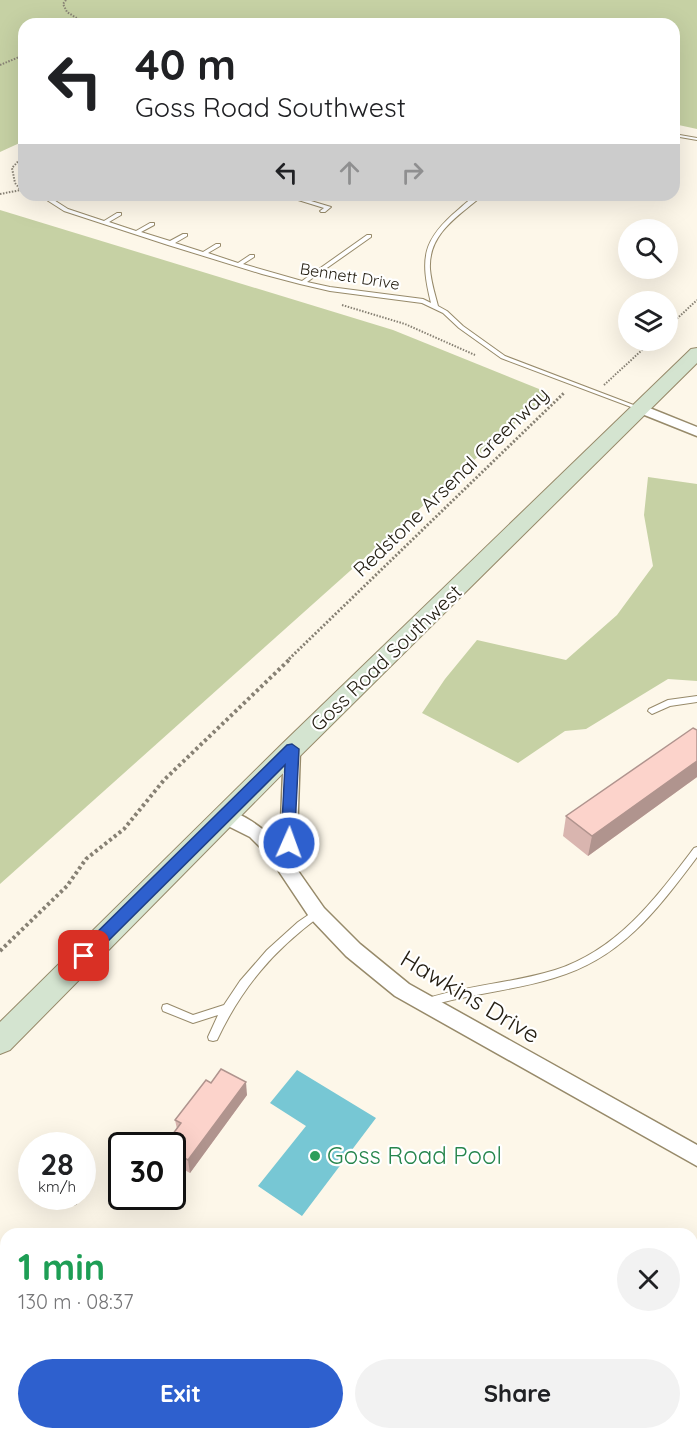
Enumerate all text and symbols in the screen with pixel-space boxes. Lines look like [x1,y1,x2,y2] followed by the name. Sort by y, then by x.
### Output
[135,38,236,91] text: 40 m
[36,42,114,120] icon: left
[135,90,406,124] text: Goss Road Southwest
[270,156,303,189] icon: left
[333,156,366,189] icon: ahead
[396,156,429,189] icon: right
[618,219,678,351] map controls
[618,219,678,279] button: search
[299,258,401,294] street label: Bennett Drive
[618,291,678,351] button: layers
[348,382,554,582] street label: Redstone Arsenal Greenway
[305,579,467,736] street label: Goss Road Southwest
[257,811,321,875] position arrow
[58,930,109,981] pin
[67,939,100,972] icon: arrive
[395,943,546,1049] street label: Hawkins Drive
[108,1132,186,1210] speed limit sign: 30
[327,1140,502,1170] place label: Goss Road Pool
[40,1145,74,1183] text: 28
[308,1149,322,1163] marker: Goss Road Pool
[38,1177,76,1196] text: km/h
[18,1244,105,1289] text: 1 min
[617,1248,680,1311] button: close
[18,1289,133,1314] text: 130 m · 08:37
[18,1359,343,1428] button: Exit
[355,1359,680,1428] button: Share

